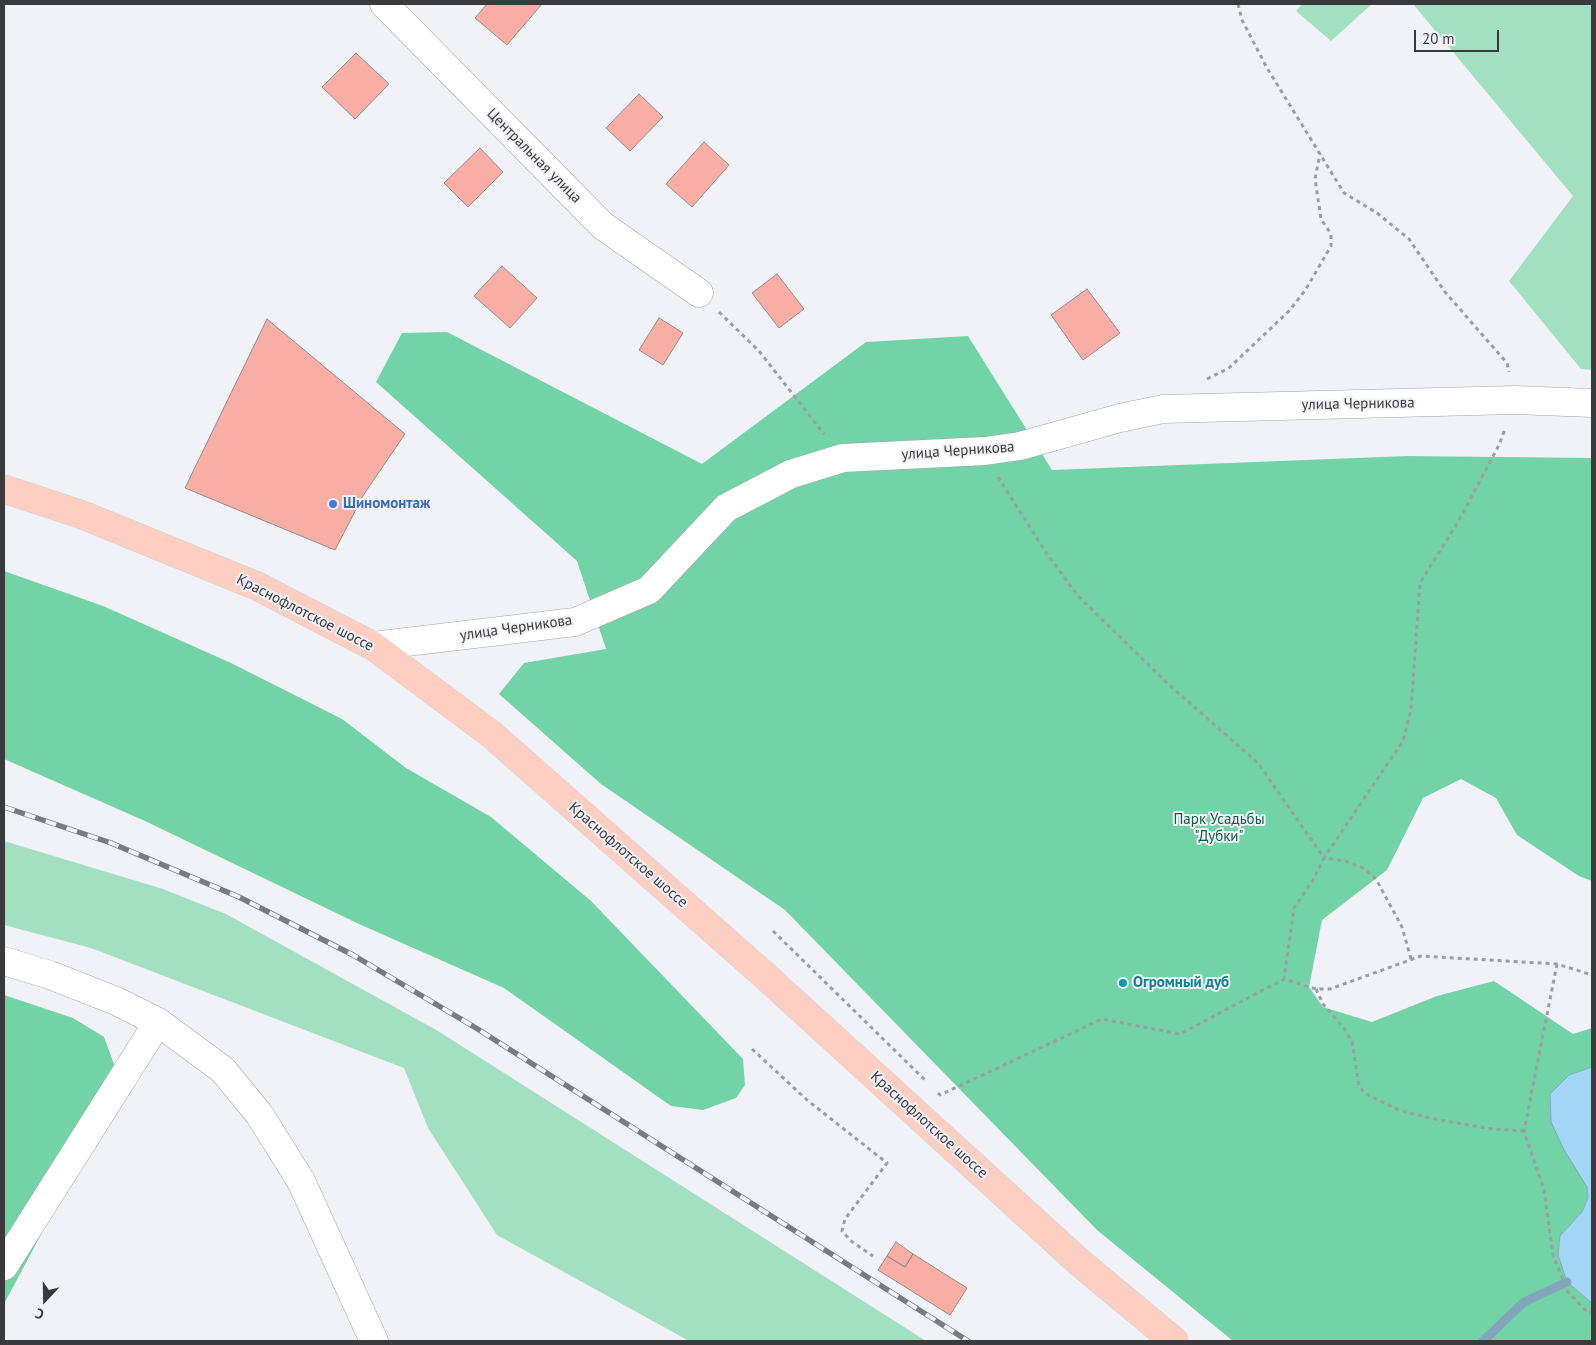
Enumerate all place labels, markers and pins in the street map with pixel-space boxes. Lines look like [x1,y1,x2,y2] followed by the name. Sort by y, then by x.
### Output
[343,495,430,513] place label: Шиномонтаж
[327,498,339,510] marker: Шиномонтаж
[1133,974,1229,992] place label: Огромный дуб
[1117,977,1129,989] marker: Огромный дуб

